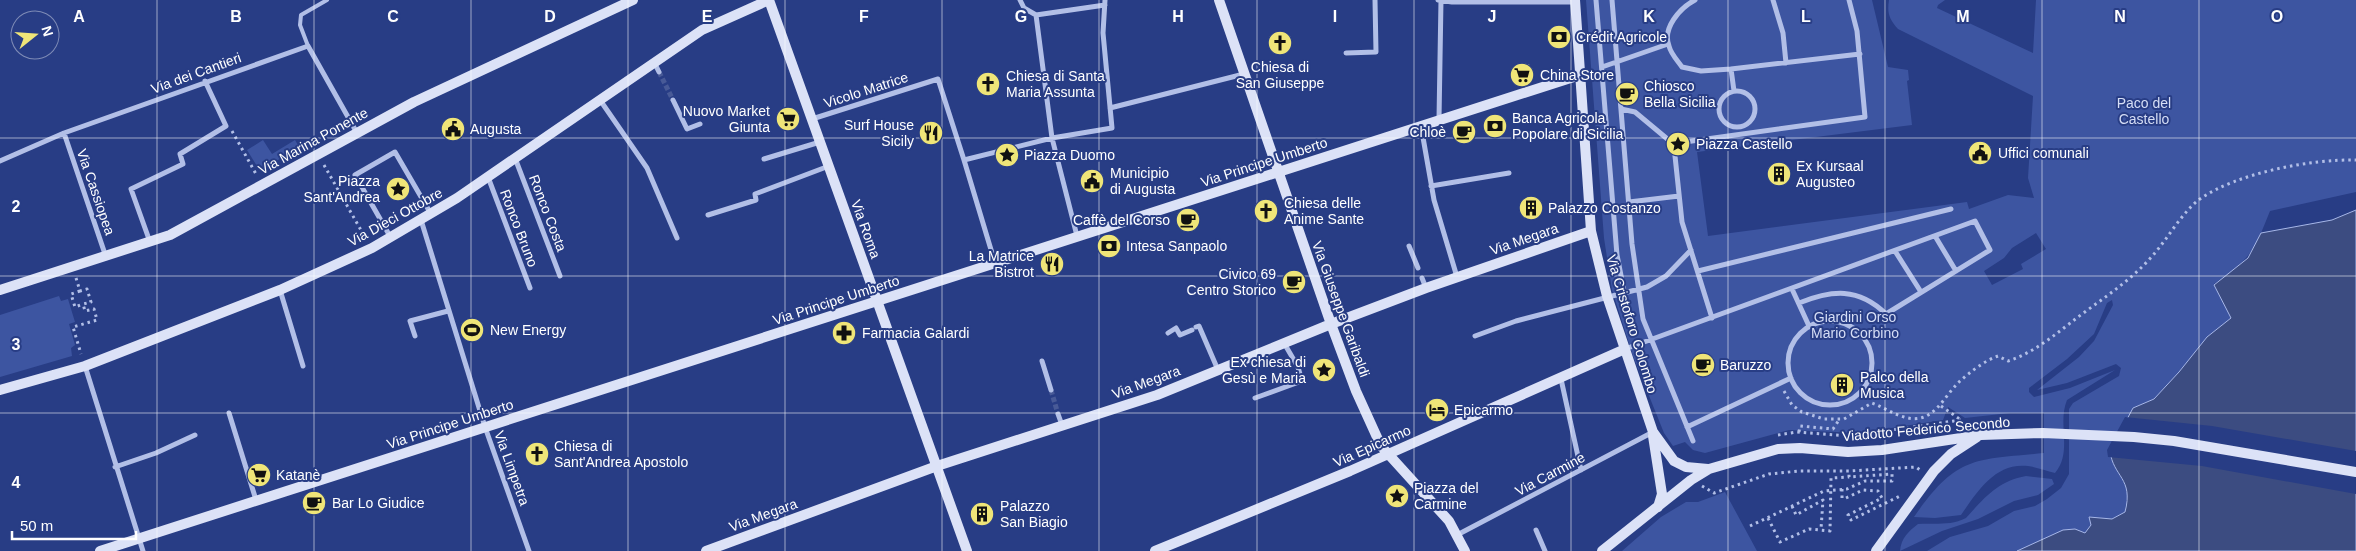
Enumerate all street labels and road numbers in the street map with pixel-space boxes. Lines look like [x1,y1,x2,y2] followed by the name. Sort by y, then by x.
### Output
[149,49,243,97] street label: Via dei Cantieri
[822,69,910,111] street label: Vicolo Matrice
[255,104,371,178] street label: Via Marina Ponente
[1199,134,1329,190] street label: Via Principe Umberto
[74,147,118,237] street label: Via Cassiopea
[526,172,570,254] street label: Ronco Costa
[345,184,445,250] street label: Via Dieci Ottobre
[497,187,541,269] street label: Ronco Bruno
[848,198,884,261] street label: Via Roma
[1488,220,1561,258] street label: Via Megara
[1309,239,1373,379] street label: Via Giuseppe Garibaldi
[1603,253,1661,396] street label: Via Cristoforo Colombo
[771,272,901,328] street label: Via Principe Umberto
[1110,362,1182,402] street label: Via Megara
[385,396,515,452] street label: Via Principe Umberto
[1841,414,2011,444] street label: Viadotto Federico Secondo
[1331,422,1413,470] street label: Via Epicarmo
[491,428,533,508] street label: Via Limpetra
[1512,449,1588,499] street label: Via Carmine
[727,495,799,535] street label: Via Megara

